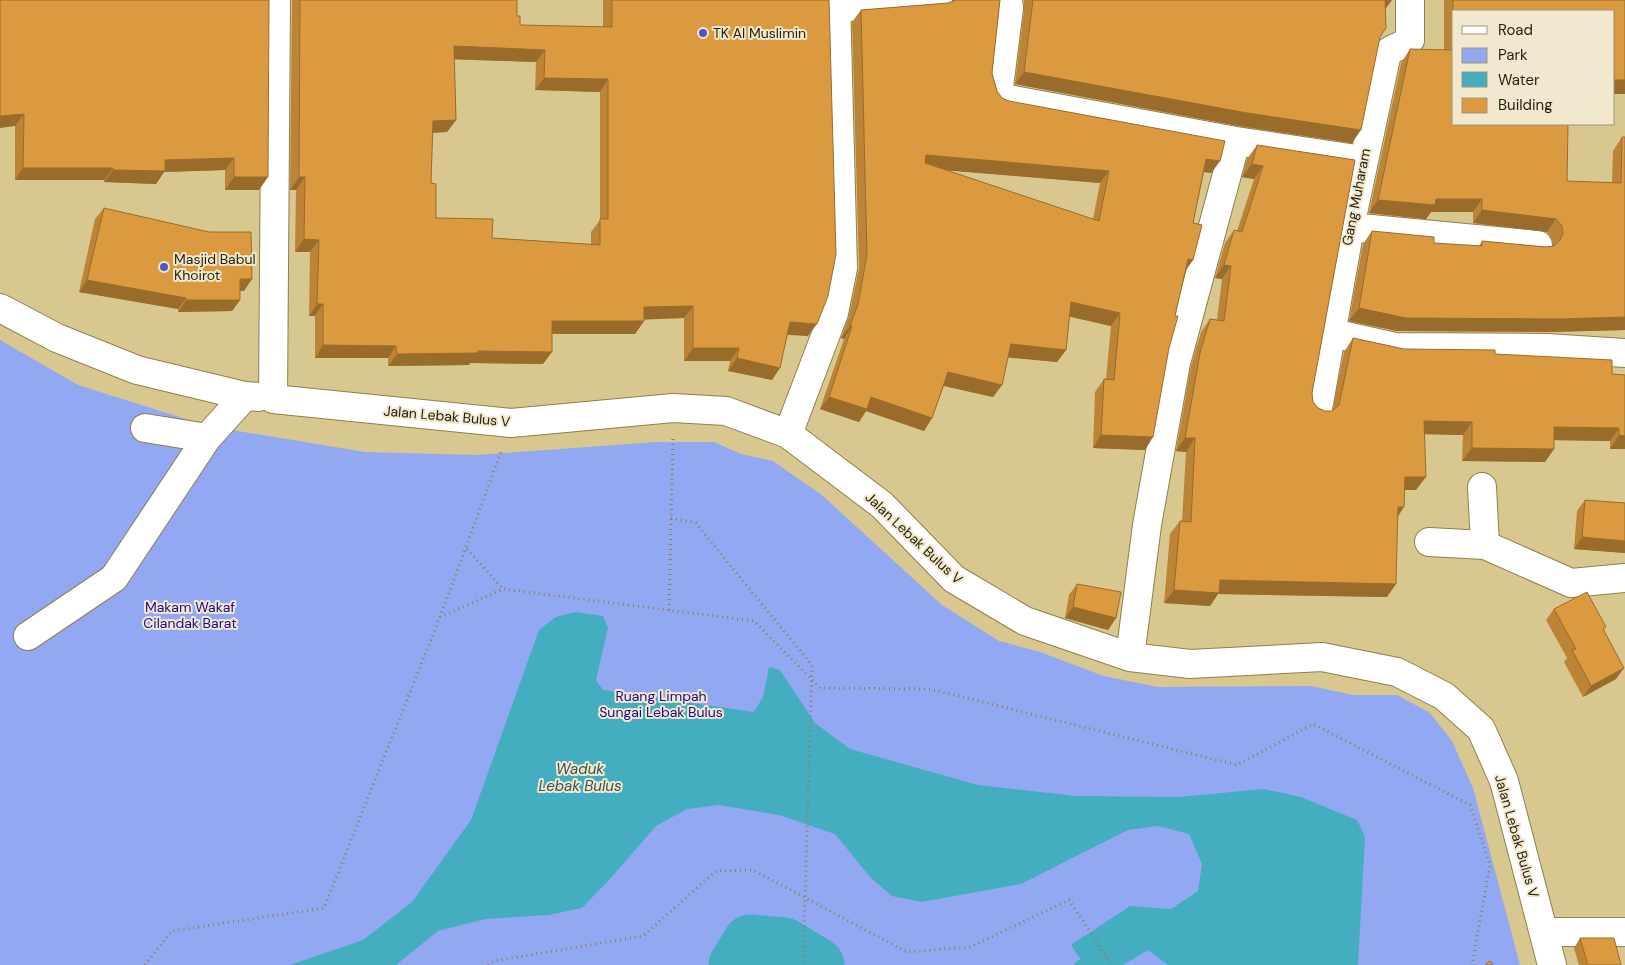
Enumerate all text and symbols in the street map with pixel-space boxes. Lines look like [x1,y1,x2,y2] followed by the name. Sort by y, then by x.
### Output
[1452,10,1615,125] legend
[1498,20,1533,40] text: Road
[713,24,806,42] place label: TK Al Muslimin
[697,27,709,39] marker: TK Al Muslimin
[1498,45,1528,65] text: Park
[1498,70,1540,90] text: Water
[1498,95,1553,115] text: Building
[1338,147,1374,247] street label: Gang Muharam
[174,250,256,284] place label: Masjid Babul Khoirot
[158,261,170,273] marker: Masjid Babul Khoirot
[383,401,512,431] street label: Jalan Lebak Bulus V
[861,488,967,588] street label: Jalan Lebak Bulus V
[143,598,237,632] park label: Makam Wakaf Cilandak Barat
[599,687,723,721] park label: Ruang Limpah Sungai Lebak Bulus
[539,759,621,796] water label: Waduk Lebak Bulus
[1491,772,1543,900] street label: Jalan Lebak Bulus V

